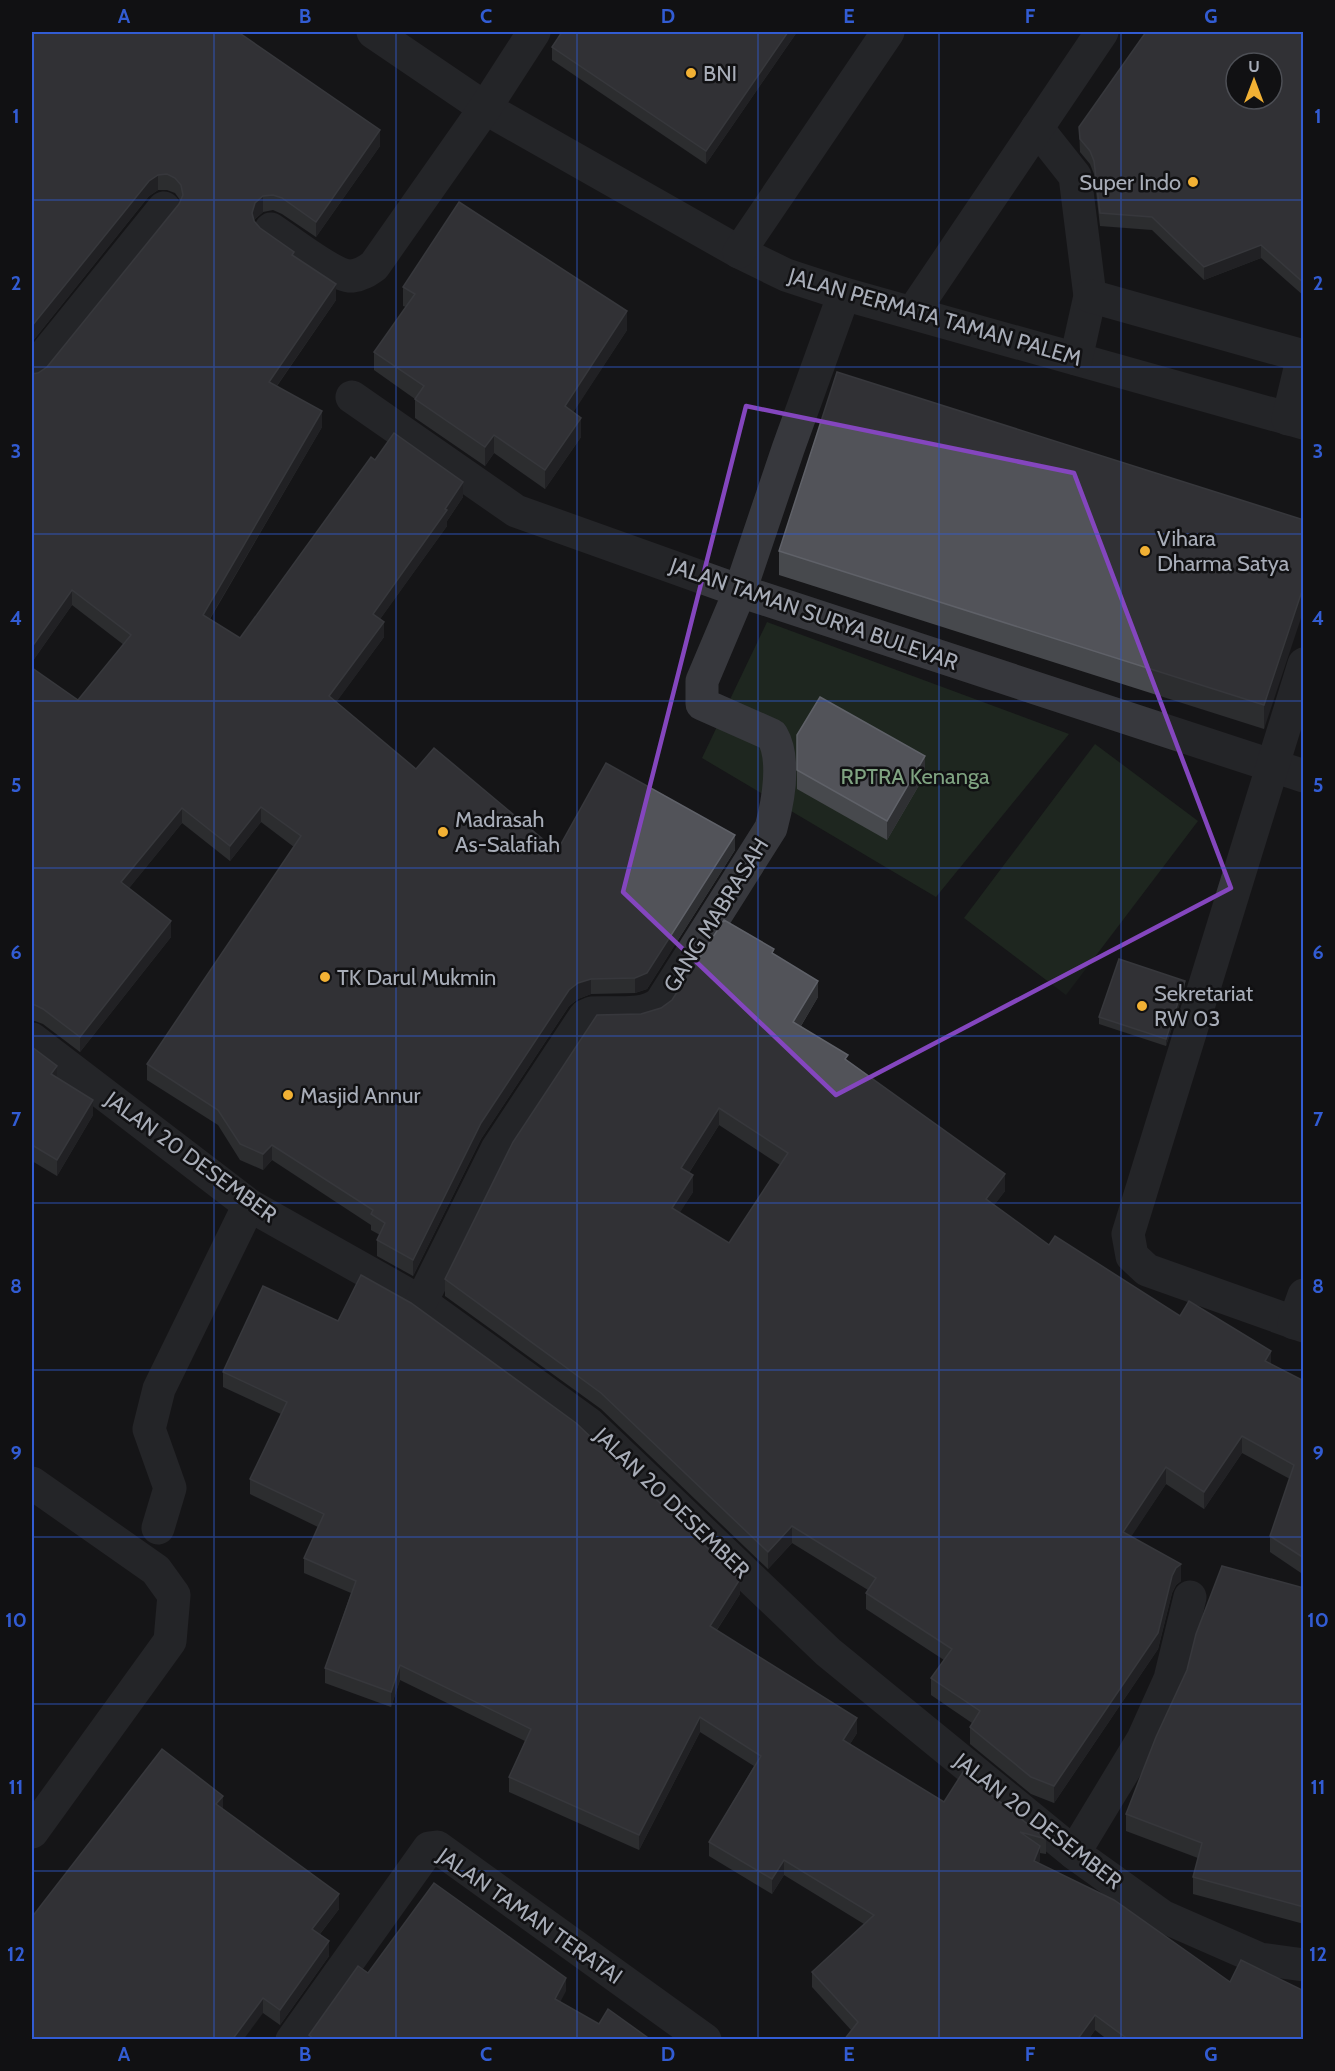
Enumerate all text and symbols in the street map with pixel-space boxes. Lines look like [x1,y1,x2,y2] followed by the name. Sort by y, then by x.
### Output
[118,4,131,28] text: A
[299,4,311,28] text: B
[480,4,492,28] text: C
[661,4,675,28] text: D
[843,4,855,28] text: E
[1025,4,1036,28] text: F
[1204,4,1218,28] text: G
[1224,51,1284,111] north arrow
[1248,57,1260,76] text: U
[703,60,737,87] place label: BNI
[684,66,698,80] marker: BNI
[12,104,20,128] text: 1
[1314,104,1322,128] text: 1
[1079,169,1181,196] place label: Super Indo
[1186,175,1200,189] marker: Super Indo
[784,262,1085,372] street label: JALAN PERMATA TAMAN PALEM
[11,271,21,295] text: 2
[1313,271,1323,295] text: 2
[11,439,21,463] text: 3
[1313,439,1323,463] text: 3
[1157,525,1290,577] place label: Vihara Dharma Satya
[1138,544,1152,558] marker: Vihara Dharma Satya
[665,552,962,676] street label: JALAN TAMAN SURYA BULEVAR
[10,606,22,630] text: 4
[1312,606,1324,630] text: 4
[841,763,990,790] park label: RPTRA Kenanga
[11,773,21,797] text: 5
[1313,773,1323,797] text: 5
[455,806,560,858] place label: Madrasah As-Salafiah
[436,825,450,839] marker: Madrasah As-Salafiah
[658,833,774,997] street label: GANG MABRASAH
[10,940,22,964] text: 6
[1312,940,1324,964] text: 6
[337,964,496,991] place label: TK Darul Mukmin
[318,970,332,984] marker: TK Darul Mukmin
[1154,980,1254,1032] place label: Sekretariat RW 03
[1135,999,1149,1013] marker: Sekretariat RW 03
[300,1082,421,1109] place label: Masjid Annur
[99,1085,282,1228] street label: JALAN 20 DESEMBER
[281,1088,295,1102] marker: Masjid Annur
[11,1107,22,1131] text: 7
[1313,1107,1324,1131] text: 7
[10,1274,22,1298] text: 8
[1312,1274,1324,1298] text: 8
[588,1421,755,1584] street label: JALAN 20 DESEMBER
[10,1441,22,1465] text: 9
[1312,1441,1324,1465] text: 9
[5,1608,27,1632] text: 10
[1307,1608,1329,1632] text: 10
[948,1746,1127,1895] street label: JALAN 20 DESEMBER
[9,1775,23,1799] text: 11
[1311,1775,1325,1799] text: 11
[432,1841,628,1990] street label: JALAN TAMAN TERATAI
[7,1942,25,1966] text: 12
[1309,1942,1327,1966] text: 12
[118,2042,131,2066] text: A
[299,2042,311,2066] text: B
[480,2042,492,2066] text: C
[661,2042,675,2066] text: D
[843,2042,855,2066] text: E
[1025,2042,1036,2066] text: F
[1204,2042,1218,2066] text: G

